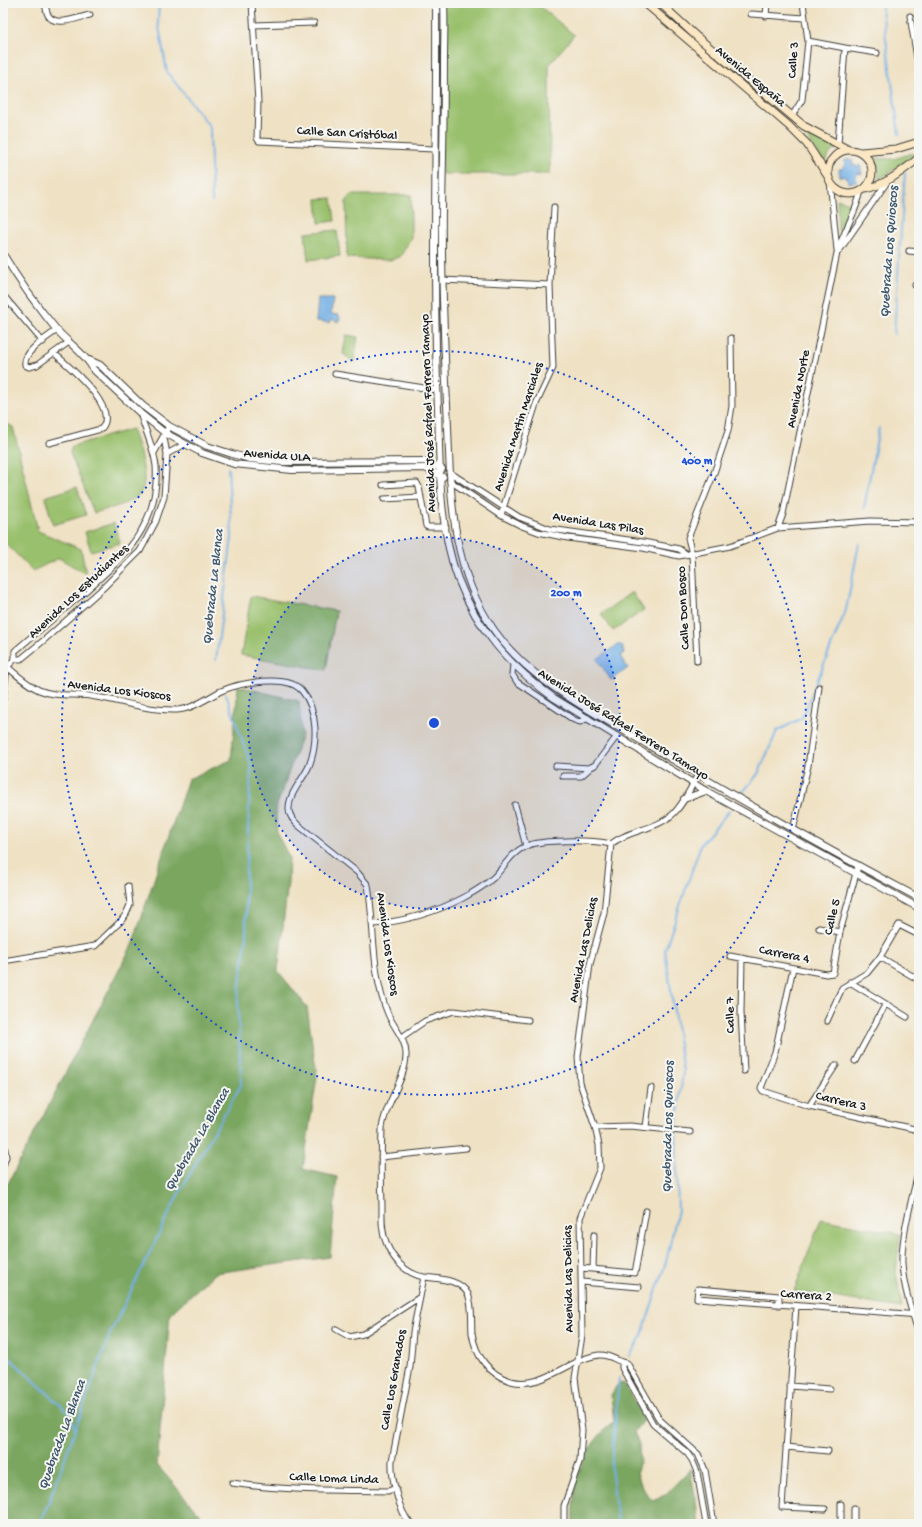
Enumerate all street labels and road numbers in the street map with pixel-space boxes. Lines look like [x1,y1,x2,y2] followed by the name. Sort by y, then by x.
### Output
[785,41,803,79] street label: Calle 3
[712,43,789,111] street label: Avenida España
[296,124,398,144] street label: Calle San Cristóbal
[418,313,440,513] street label: Avenida José Rafael Ferrero Tamayo
[784,349,814,429] street label: Avenida Norte
[491,359,547,493] street label: Avenida Martin Marciales
[243,446,312,466] street label: Avenida ULA
[552,509,646,539] street label: Avenida Las Pilas
[26,541,133,642] street label: Avenida Los Estudiantes
[674,566,694,650] street label: Calle Don Bosco
[535,666,711,784] street label: Avenida José Rafael Ferrero Tamayo
[67,677,173,705] street label: Avenida Los Kioscos
[372,892,402,998] street label: Avenida Los Kioscos
[566,895,602,1004] street label: Avenida Las Delicias
[822,897,844,937] street label: Calle 5
[757,943,811,967] street label: Carrera 4
[723,995,739,1033] street label: Calle 7
[814,1089,868,1115] street label: Carrera 3
[561,1224,577,1333] street label: Avenida Las Delicias
[780,1287,833,1305] street label: Carrera 2
[378,1327,410,1431] street label: Calle Los Granados
[289,1470,380,1488] street label: Calle Loma Linda

